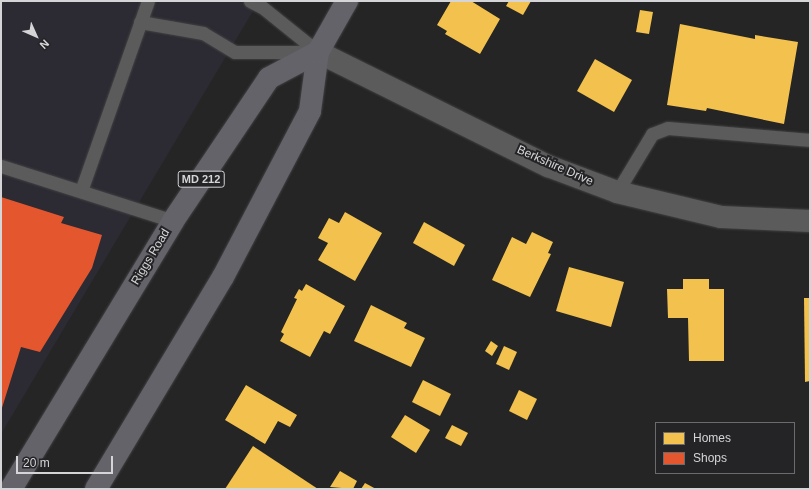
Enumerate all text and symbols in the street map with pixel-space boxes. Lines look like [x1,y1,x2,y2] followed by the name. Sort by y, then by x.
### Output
[16,16,56,56] north arrow
[37,37,52,52] text: N
[515,143,595,189] street label: Berkshire Drive
[177,170,225,188] road number: MD 212
[129,226,173,288] street label: Riggs Road
[655,422,795,474] legend
[693,431,731,445] text: Homes
[18,448,115,474] scale bar
[693,451,727,465] text: Shops
[23,456,50,470] text: 20 m

